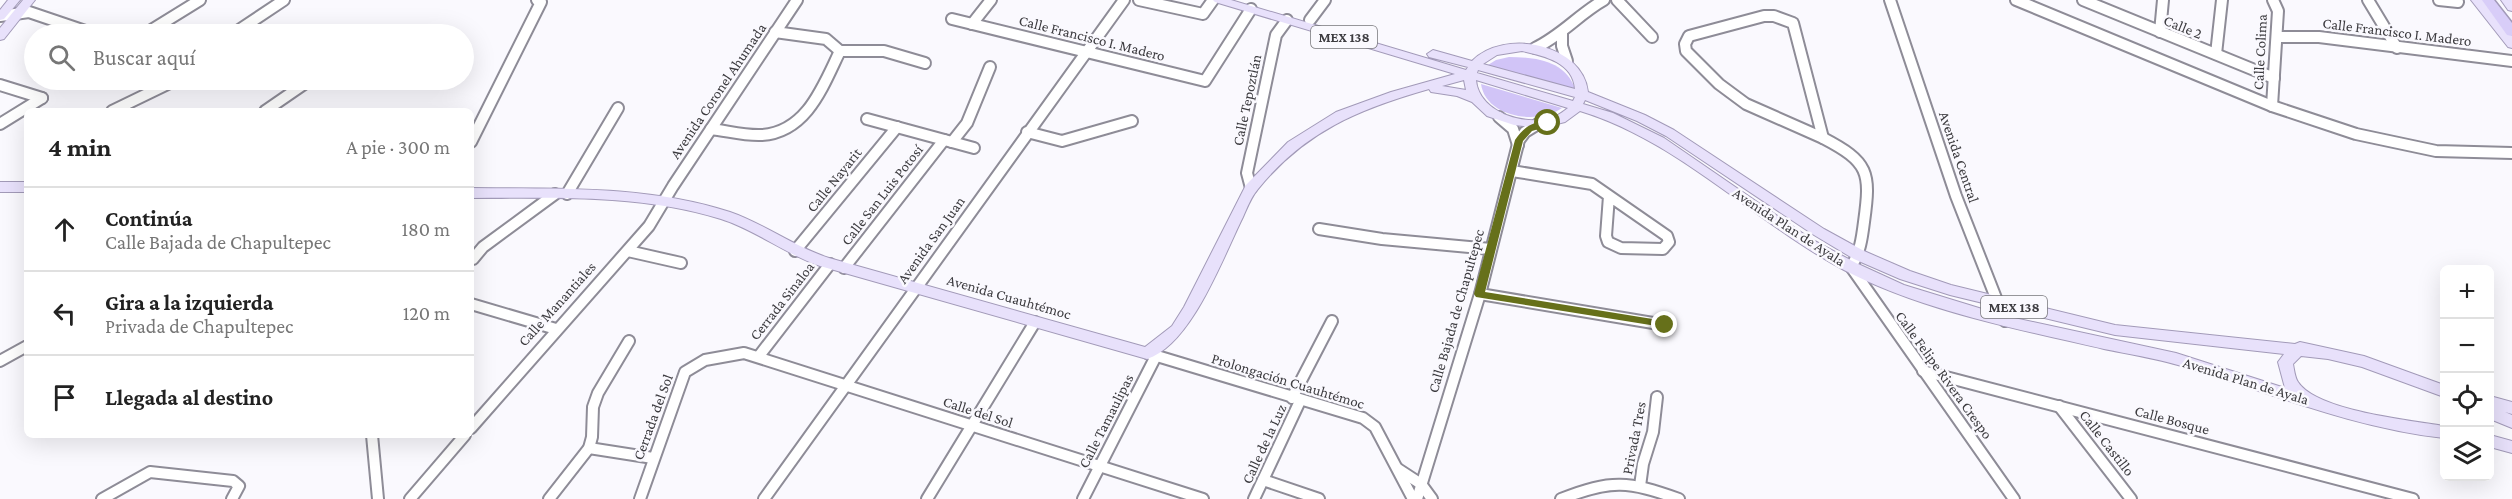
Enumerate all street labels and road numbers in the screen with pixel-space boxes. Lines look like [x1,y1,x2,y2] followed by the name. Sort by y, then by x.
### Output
[1017,12,1167,64] street label: Calle Francisco I. Madero
[2161,12,2205,42] street label: Calle 2
[2250,14,2270,90] street label: Calle Colima
[2322,15,2472,49] street label: Calle Francisco I. Madero
[667,20,769,162] street label: Avenida Coronel Ahumada
[1311,26,1377,48] road number: MEX 138
[1230,53,1265,147] street label: Calle Tepoztlán
[1936,109,1982,205] street label: Avenida Central
[838,141,927,248] street label: Calle San Luis Potosí
[803,144,866,216] street label: Calle Nayarit
[1729,185,1848,270] street label: Avenida Plan de Ayala
[894,193,969,287] street label: Avenida San Juan
[1425,227,1488,395] street label: Calle Bajada de Chapultepec
[515,259,599,349] street label: Calle Manantiales
[747,259,817,343] street label: Cerrada Sinaloa
[945,272,1074,323] street label: Avenida Cuauhtémoc
[1981,296,2047,318] road number: MEX 138
[1892,308,1996,443] street label: Calle Felipe Rivera Crespo
[1209,350,1367,413] street label: Prolongación Cuauhtémoc
[2181,354,2311,409] street label: Avenida Plan de Ayala
[1075,371,1137,471] street label: Calle Tamaulipas
[630,372,676,462] street label: Cerrada del Sol
[941,393,1015,431] street label: Calle del Sol
[1619,400,1649,476] street label: Privada Tres
[1239,402,1289,486] street label: Calle de la Luz
[2133,402,2212,439] street label: Calle Bosque
[2076,407,2138,479] street label: Calle Castillo

